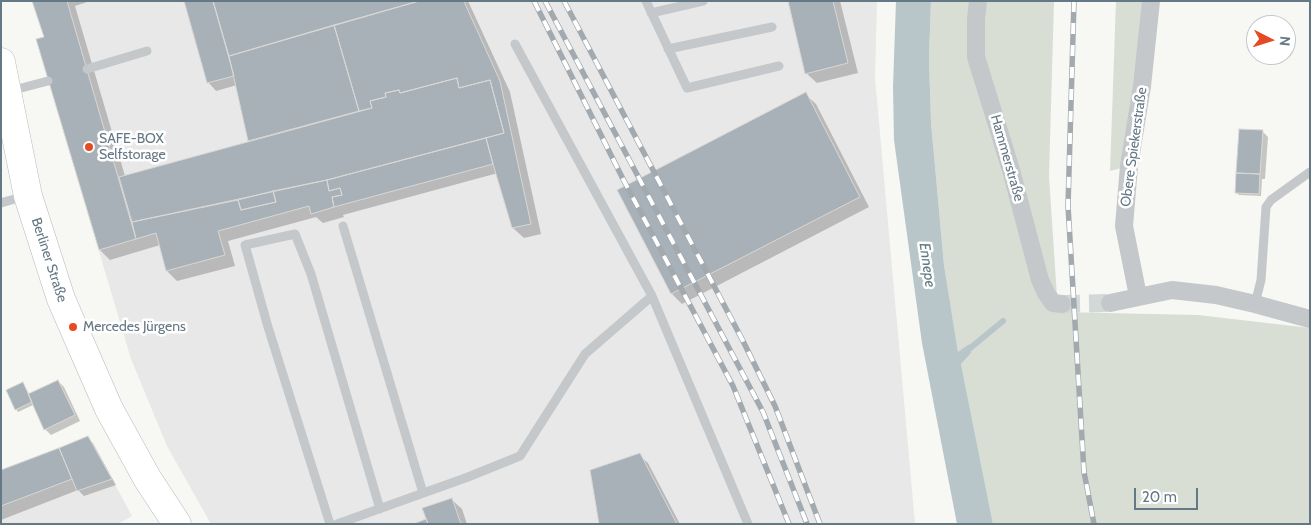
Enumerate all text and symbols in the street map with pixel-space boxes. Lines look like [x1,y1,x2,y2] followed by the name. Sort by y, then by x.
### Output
[1246,15,1296,65] north arrow
[1276,36,1294,47] text: N
[1117,86,1151,208] street label: Obere Spiekerstraße
[987,113,1027,203] street label: Hammerstraße
[99,131,166,164] place label: SAFE-BOX Selfstorage
[83,141,95,153] marker: SAFE-BOX Selfstorage
[27,216,71,304] street label: Berliner Straße
[915,242,939,288] water label: Ennepe
[83,319,186,335] place label: Mercedes Jürgens
[67,321,79,333] marker: Mercedes Jürgens
[1136,478,1200,510] scale bar
[1142,488,1177,506] text: 20 m

